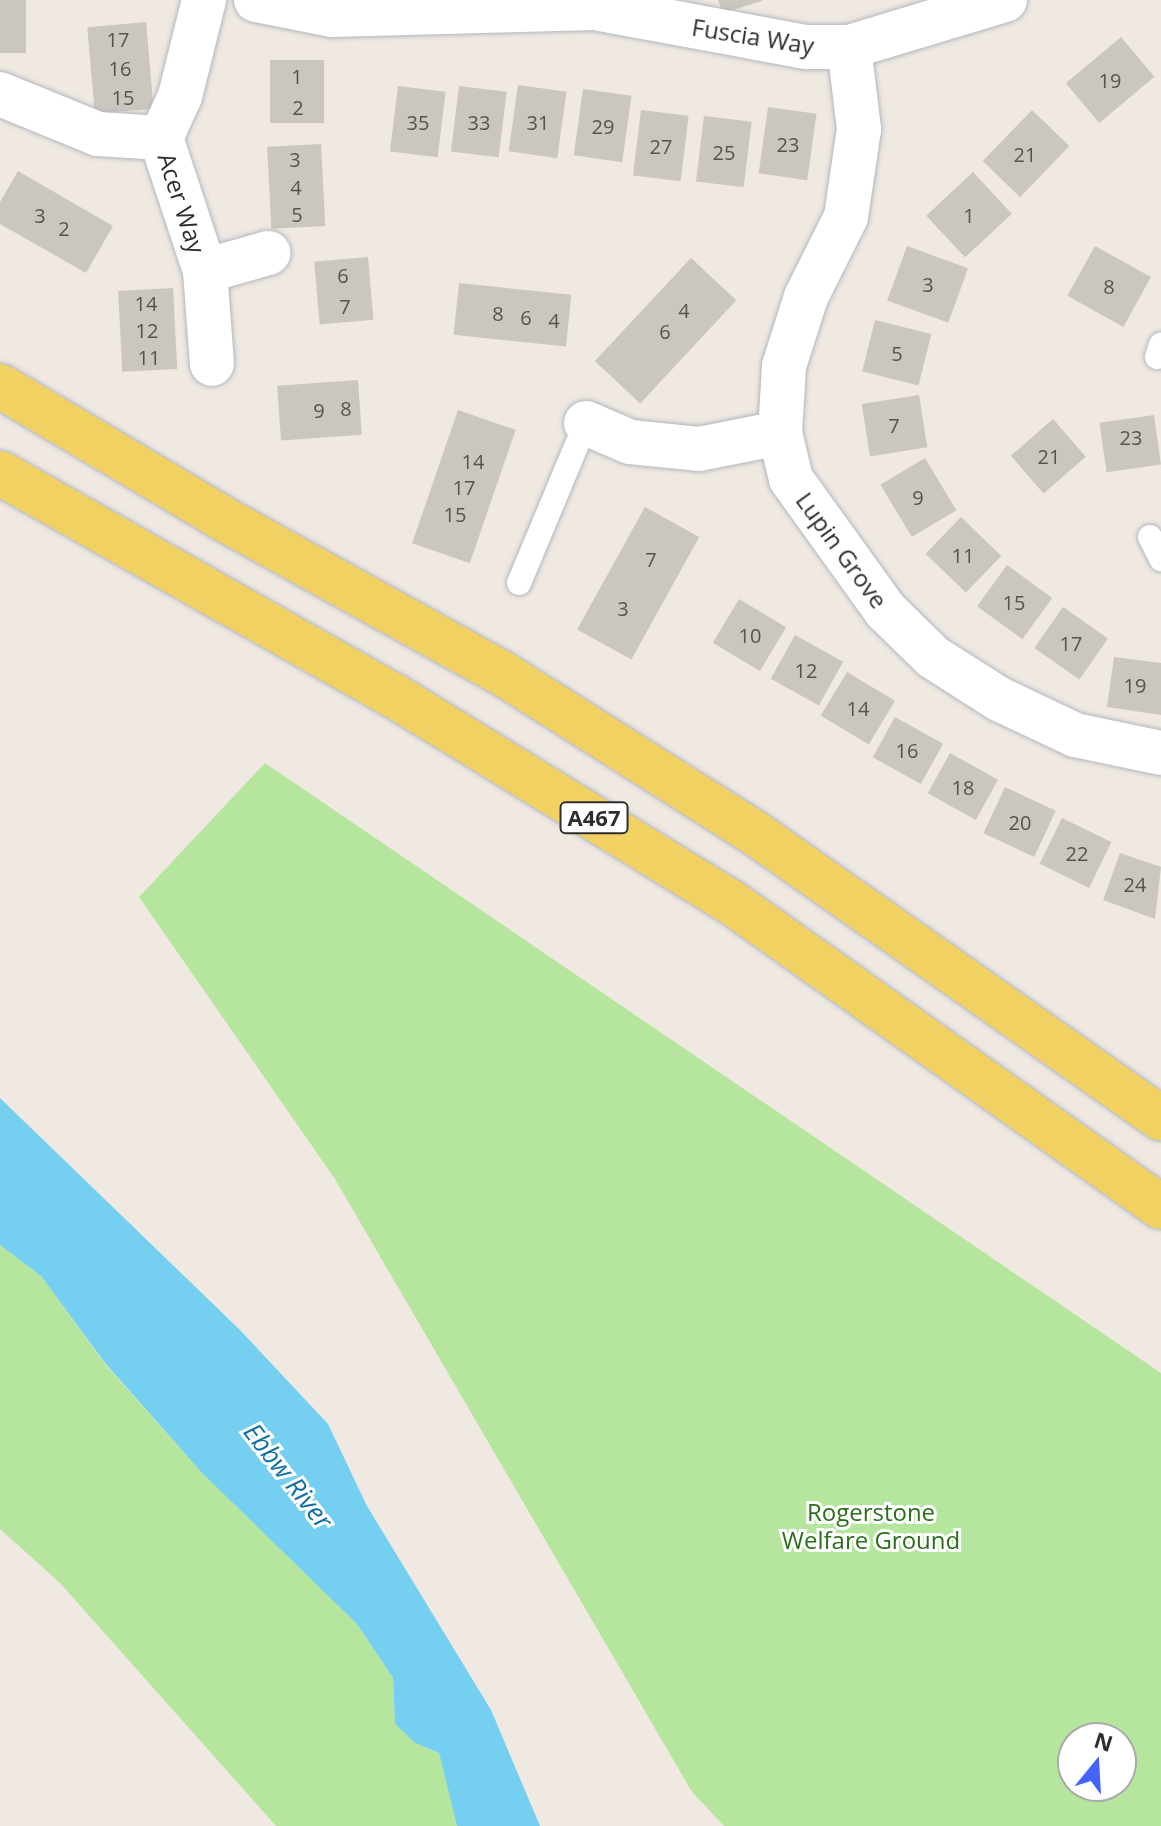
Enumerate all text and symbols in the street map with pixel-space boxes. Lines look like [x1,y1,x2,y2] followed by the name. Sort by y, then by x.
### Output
[690,12,816,60] street label: Fuscia Way
[107,27,129,51] house number: 17
[109,56,131,80] house number: 16
[291,64,303,88] house number: 1
[1099,68,1121,92] house number: 19
[112,85,134,109] house number: 15
[292,95,304,119] house number: 2
[407,110,429,134] house number: 35
[468,110,490,134] house number: 33
[527,110,549,134] house number: 31
[592,114,614,138] house number: 29
[777,132,799,156] house number: 23
[650,134,672,158] house number: 27
[713,140,735,164] house number: 25
[1014,142,1036,166] house number: 21
[289,147,301,171] house number: 3
[152,149,212,257] street label: Acer Way
[290,175,302,199] house number: 4
[291,202,303,226] house number: 5
[34,203,46,227] house number: 3
[963,203,975,227] house number: 1
[58,216,70,240] house number: 2
[337,263,349,287] house number: 6
[922,272,934,296] house number: 3
[1103,274,1115,298] house number: 8
[135,291,157,315] house number: 14
[339,294,351,318] house number: 7
[678,298,690,322] house number: 4
[492,301,504,325] house number: 8
[520,305,532,329] house number: 6
[548,308,560,332] house number: 4
[136,318,158,342] house number: 12
[659,319,671,343] house number: 6
[891,341,903,365] house number: 5
[138,345,160,369] house number: 11
[340,396,352,420] house number: 8
[313,398,325,422] house number: 9
[888,413,900,437] house number: 7
[1120,425,1142,449] house number: 23
[1038,444,1060,468] house number: 21
[462,449,484,473] house number: 14
[453,475,475,499] house number: 17
[912,485,924,509] house number: 9
[790,486,894,614] street label: Lupin Grove
[444,502,466,526] house number: 15
[952,543,974,567] house number: 11
[645,547,657,571] house number: 7
[1003,590,1025,614] house number: 15
[617,596,629,620] house number: 3
[739,623,761,647] house number: 10
[1060,631,1082,655] house number: 17
[795,658,817,682] house number: 12
[1124,673,1146,697] house number: 19
[847,696,869,720] house number: 14
[896,738,918,762] house number: 16
[952,775,974,799] house number: 18
[558,800,630,836] road number: A467
[1009,810,1031,834] house number: 20
[1066,841,1088,865] house number: 22
[1124,872,1146,896] house number: 24
[237,1417,339,1535] water label: Ebbw River
[782,1498,960,1554] park label: Rogerstone Welfare Ground
[1057,1722,1137,1802] north arrow
[1091,1724,1117,1758] text: N

